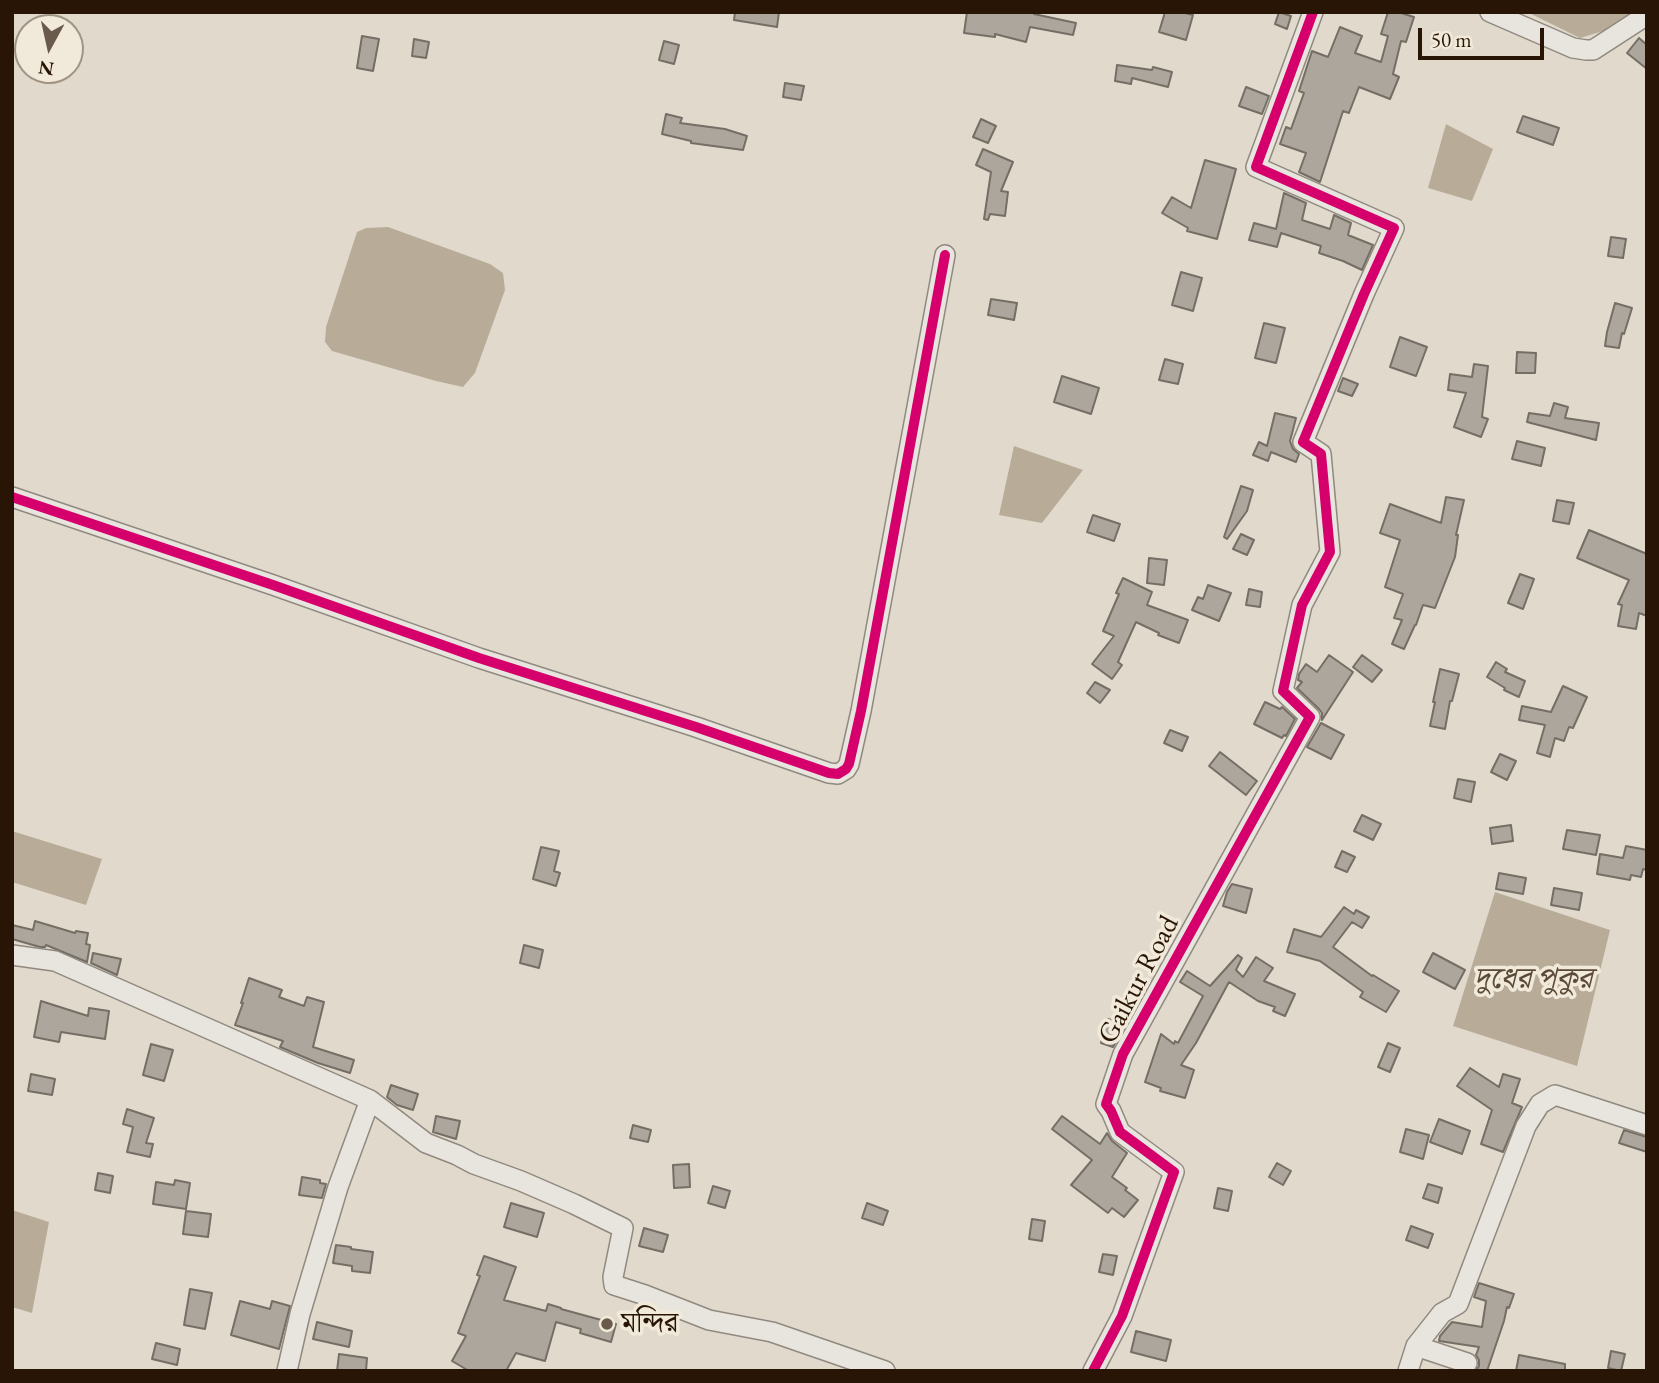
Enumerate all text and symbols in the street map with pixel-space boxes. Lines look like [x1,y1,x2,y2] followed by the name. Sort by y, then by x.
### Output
[14,14,84,84] north arrow
[1421,14,1547,58] scale bar
[1431,26,1472,53] text: 50 m
[37,55,56,82] text: N
[1091,910,1187,1050] street label: Gaikur Road
[1474,962,1592,998] water label: দুধের পুকুর
[621,1307,678,1341] place label: মন্দির
[599,1316,615,1332] marker: মন্দির

